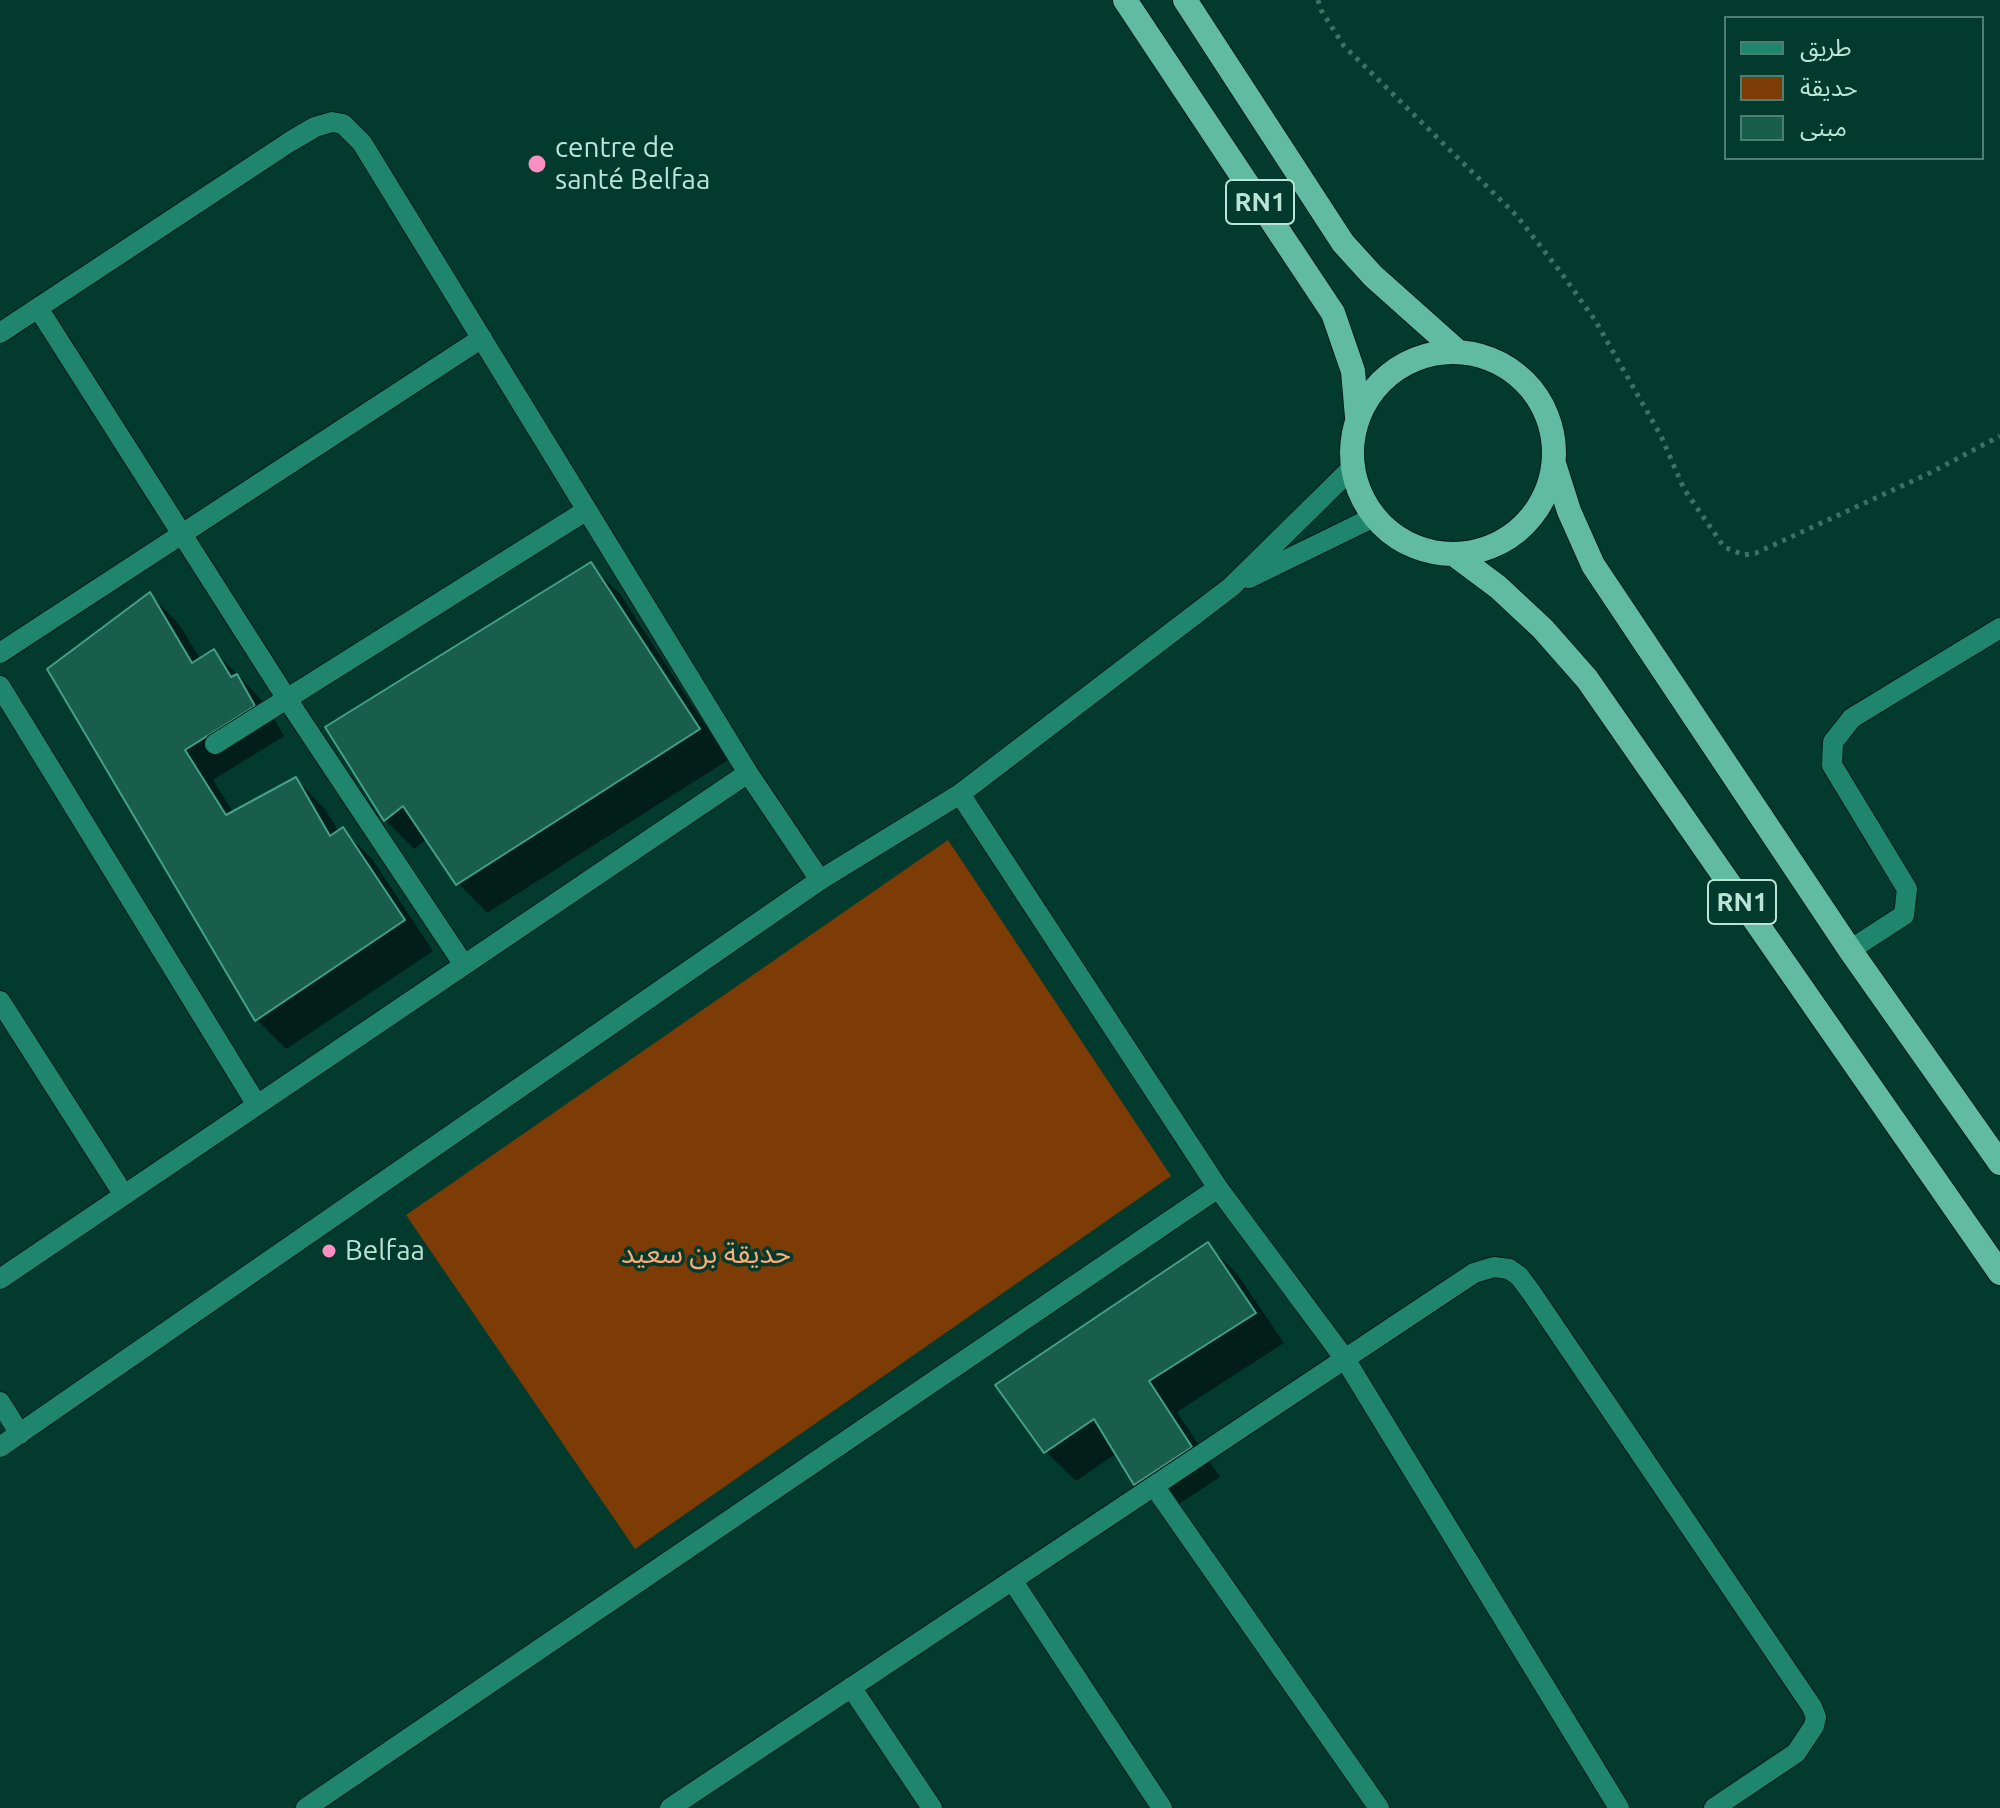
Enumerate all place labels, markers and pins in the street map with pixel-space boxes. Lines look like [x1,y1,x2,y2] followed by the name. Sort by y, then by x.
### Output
[555,131,710,197] place label: centre de santé Belfaa
[526,153,548,175] marker: centre de santé Belfaa
[345,1234,425,1268] place label: Belfaa
[320,1242,338,1260] marker: Belfaa

